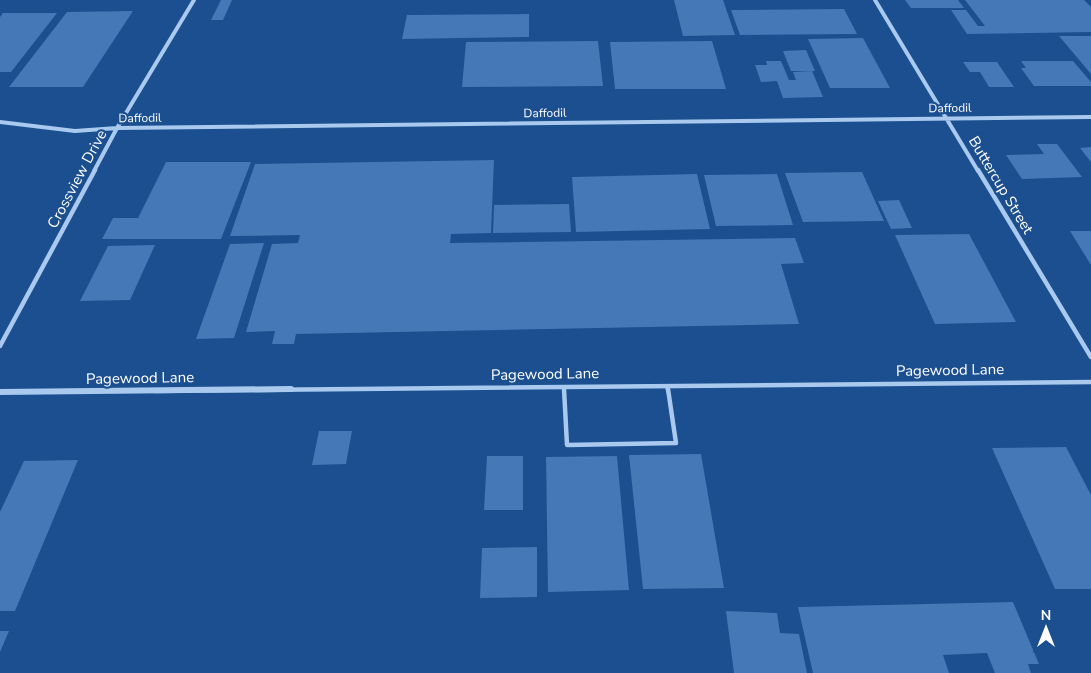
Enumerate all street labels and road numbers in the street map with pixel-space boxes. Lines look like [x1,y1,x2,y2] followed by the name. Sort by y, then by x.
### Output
[928,100,972,116] street label: Daffodil
[523,105,567,121] street label: Daffodil
[118,110,162,126] street label: Daffodil
[43,126,111,232] street label: Crossview Drive
[964,132,1039,238] street label: Buttercup Street
[896,359,1004,381] street label: Pagewood Lane
[491,363,599,385] street label: Pagewood Lane
[86,367,194,389] street label: Pagewood Lane

